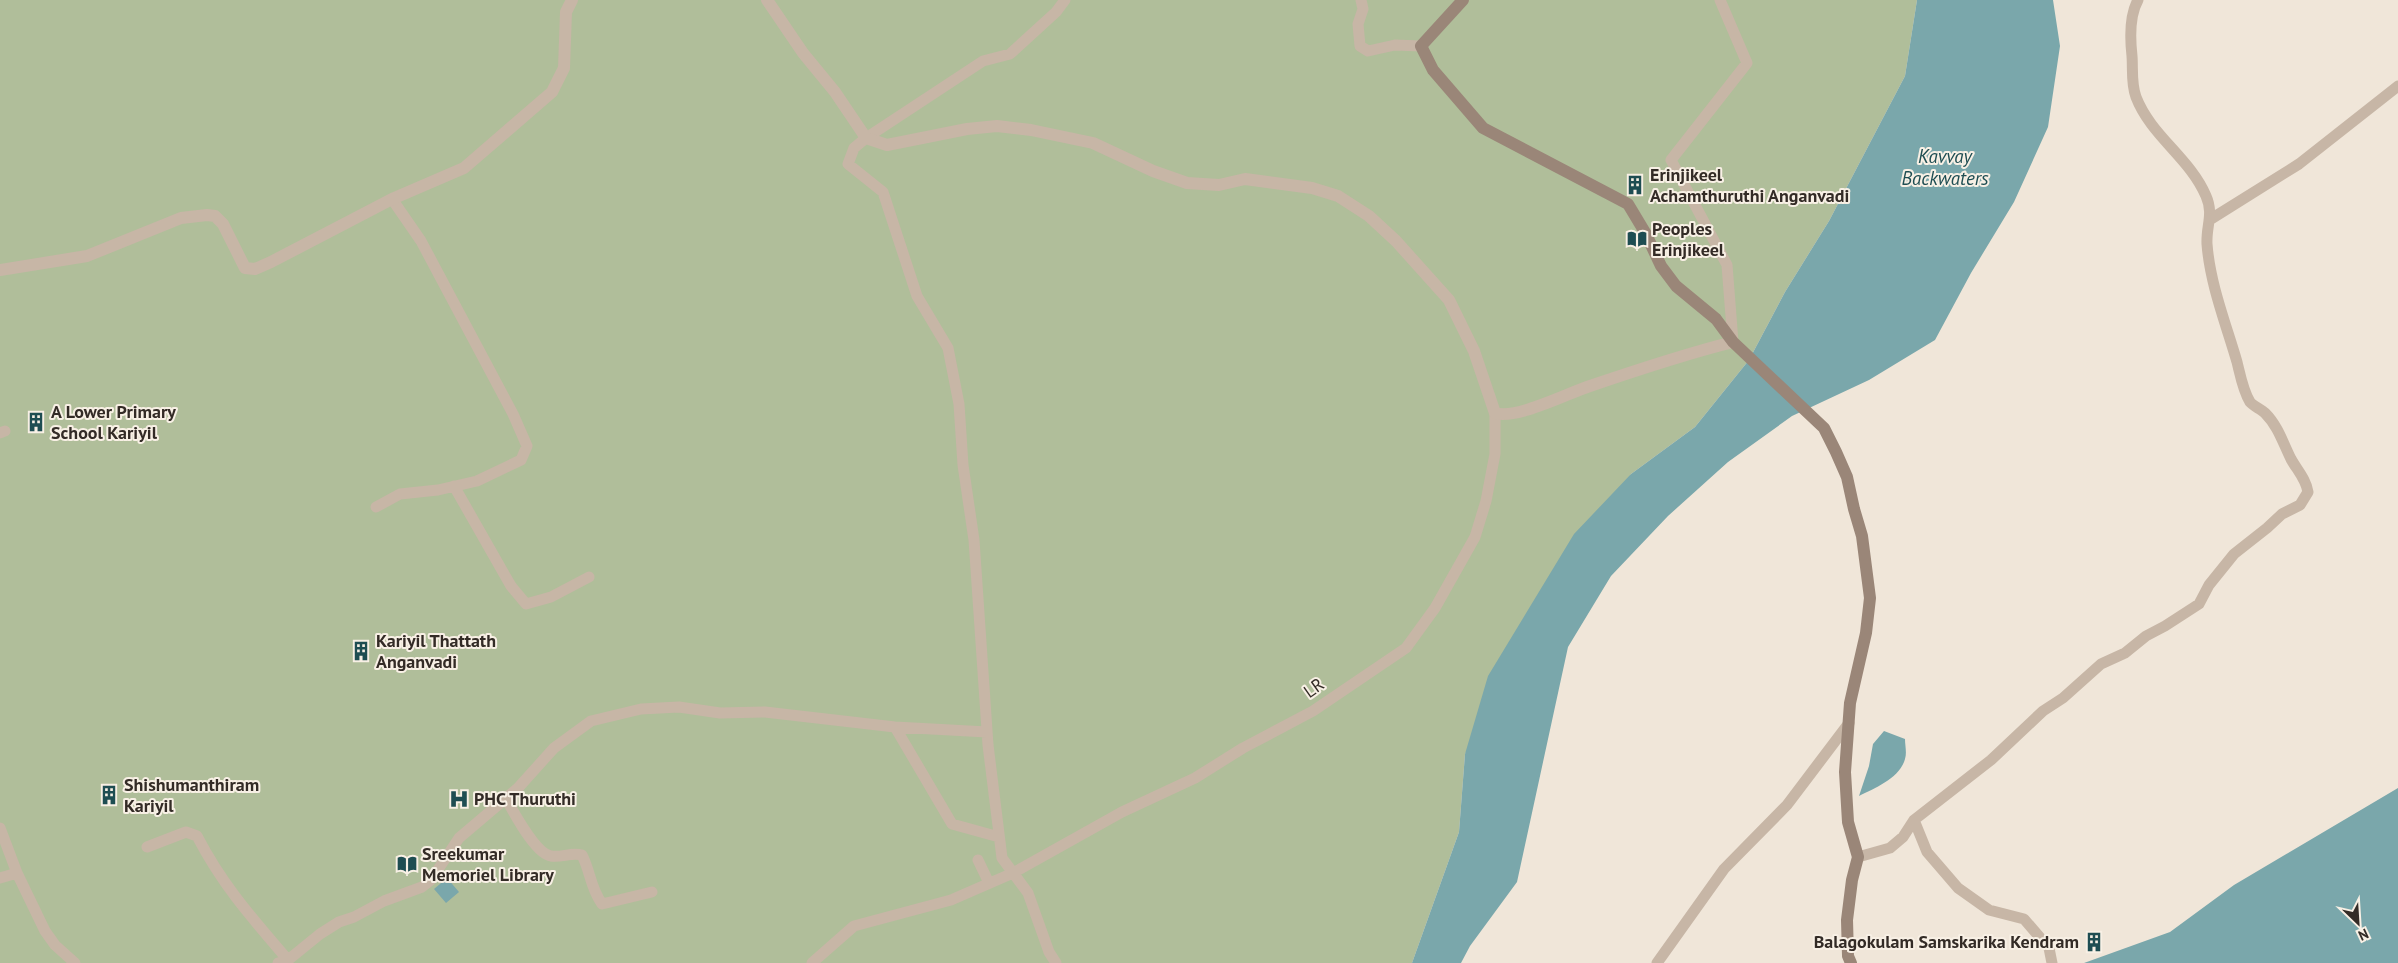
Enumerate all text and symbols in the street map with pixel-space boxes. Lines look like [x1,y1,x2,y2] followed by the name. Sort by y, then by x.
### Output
[1901,144,1989,190] water label: Kavvay Backwaters
[1650,163,1849,207] place label: Erinjikeel Achamthuruthi Anganvadi
[1624,174,1646,196] building icon: Erinjikeel Achamthuruthi Anganvadi
[1652,217,1725,261] place label: Peoples Erinjikeel
[1626,228,1648,250] library icon: Peoples Erinjikeel
[51,400,176,444] place label: A Lower Primary School Kariyil
[25,411,47,433] building icon: A Lower Primary School Kariyil
[376,629,496,673] place label: Kariyil Thattath Anganvadi
[350,640,372,662] building icon: Kariyil Thattath Anganvadi
[1299,672,1329,703] street label: LR
[124,773,259,817] place label: Shishumanthiram Kariyil
[98,784,120,806] building icon: Shishumanthiram Kariyil
[474,787,576,810] place label: PHC Thuruthi
[448,788,470,810] hospital icon: PHC Thuruthi
[422,842,554,886] place label: Sreekumar Memoriel Library
[396,853,418,875] library icon: Sreekumar Memoriel Library
[2333,898,2383,948] north arrow
[2356,925,2371,945] text: N
[1814,930,2079,953] place label: Balagokulam Samskarika Kendram
[2083,931,2105,953] building icon: Balagokulam Samskarika Kendram

